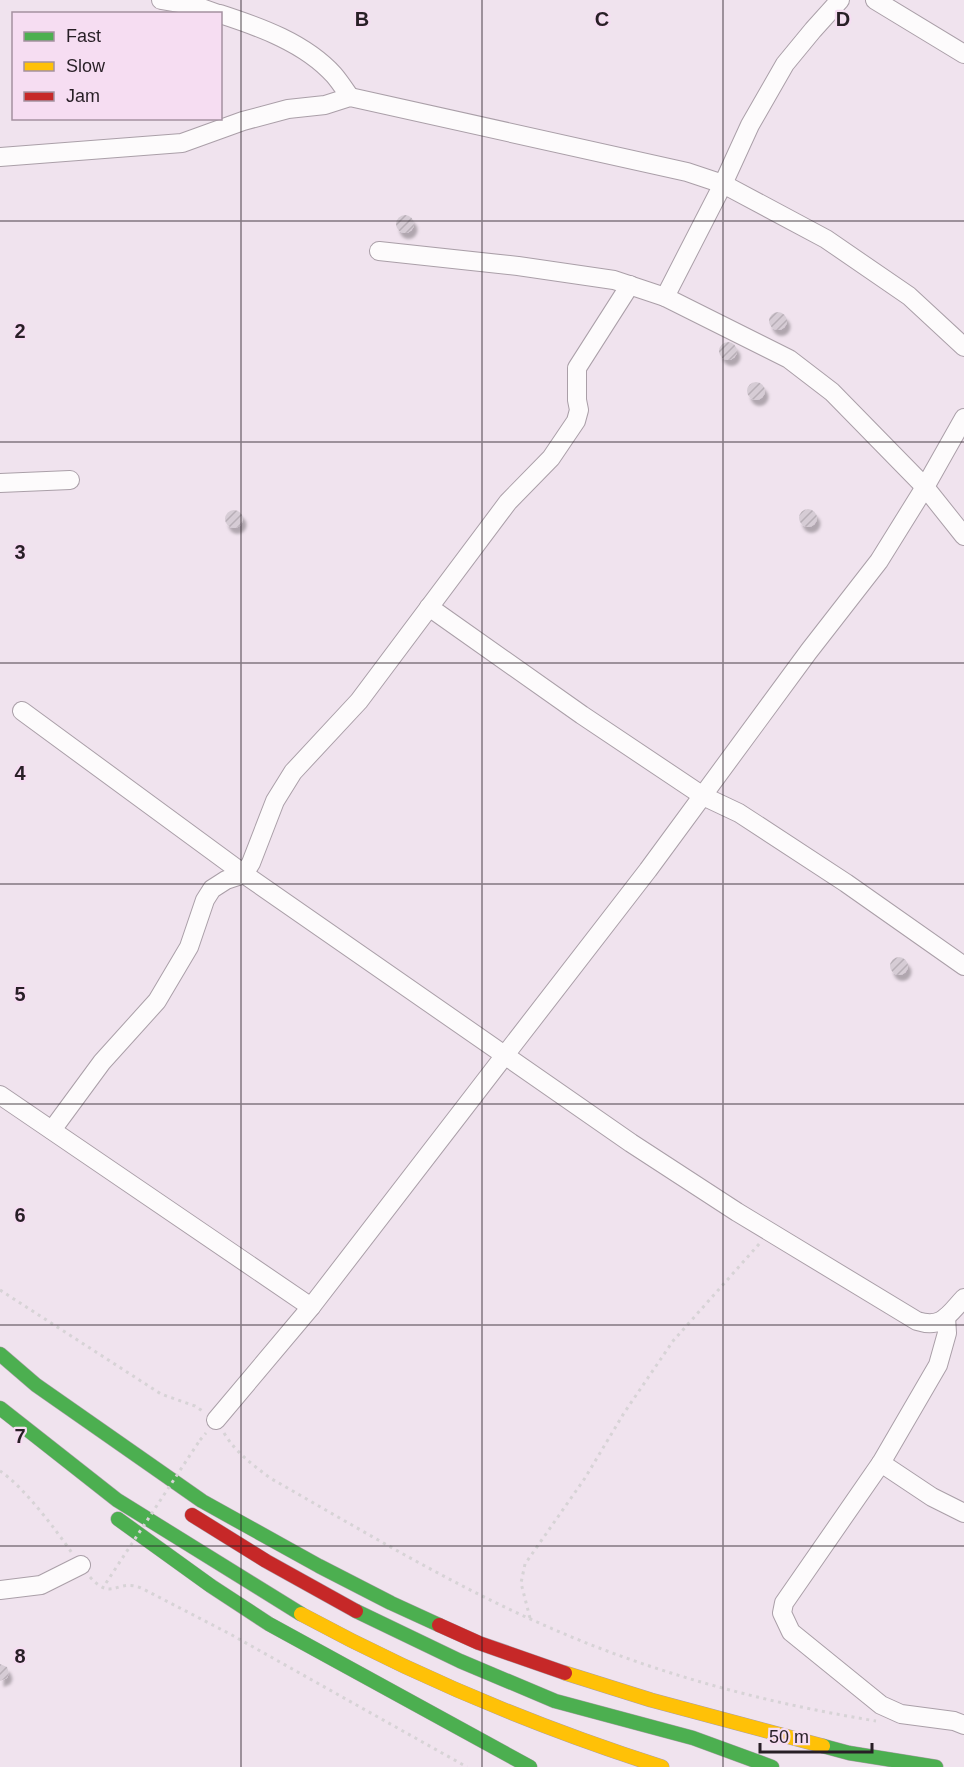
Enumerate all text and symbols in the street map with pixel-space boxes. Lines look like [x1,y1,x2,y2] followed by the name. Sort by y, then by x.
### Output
[355,8,369,30] text: B
[595,8,609,30] text: C
[836,8,850,30] text: D
[12,12,222,120] legend
[66,26,101,46] text: Fast
[66,56,106,76] text: Slow
[66,86,100,106] text: Jam
[14,320,26,342] text: 2
[14,541,26,563] text: 3
[14,762,26,784] text: 4
[14,983,26,1005] text: 5
[14,1204,26,1226] text: 6
[14,1425,26,1447] text: 7
[14,1645,26,1667] text: 8
[760,1716,872,1754] scale bar
[769,1727,809,1747] text: 50 m

